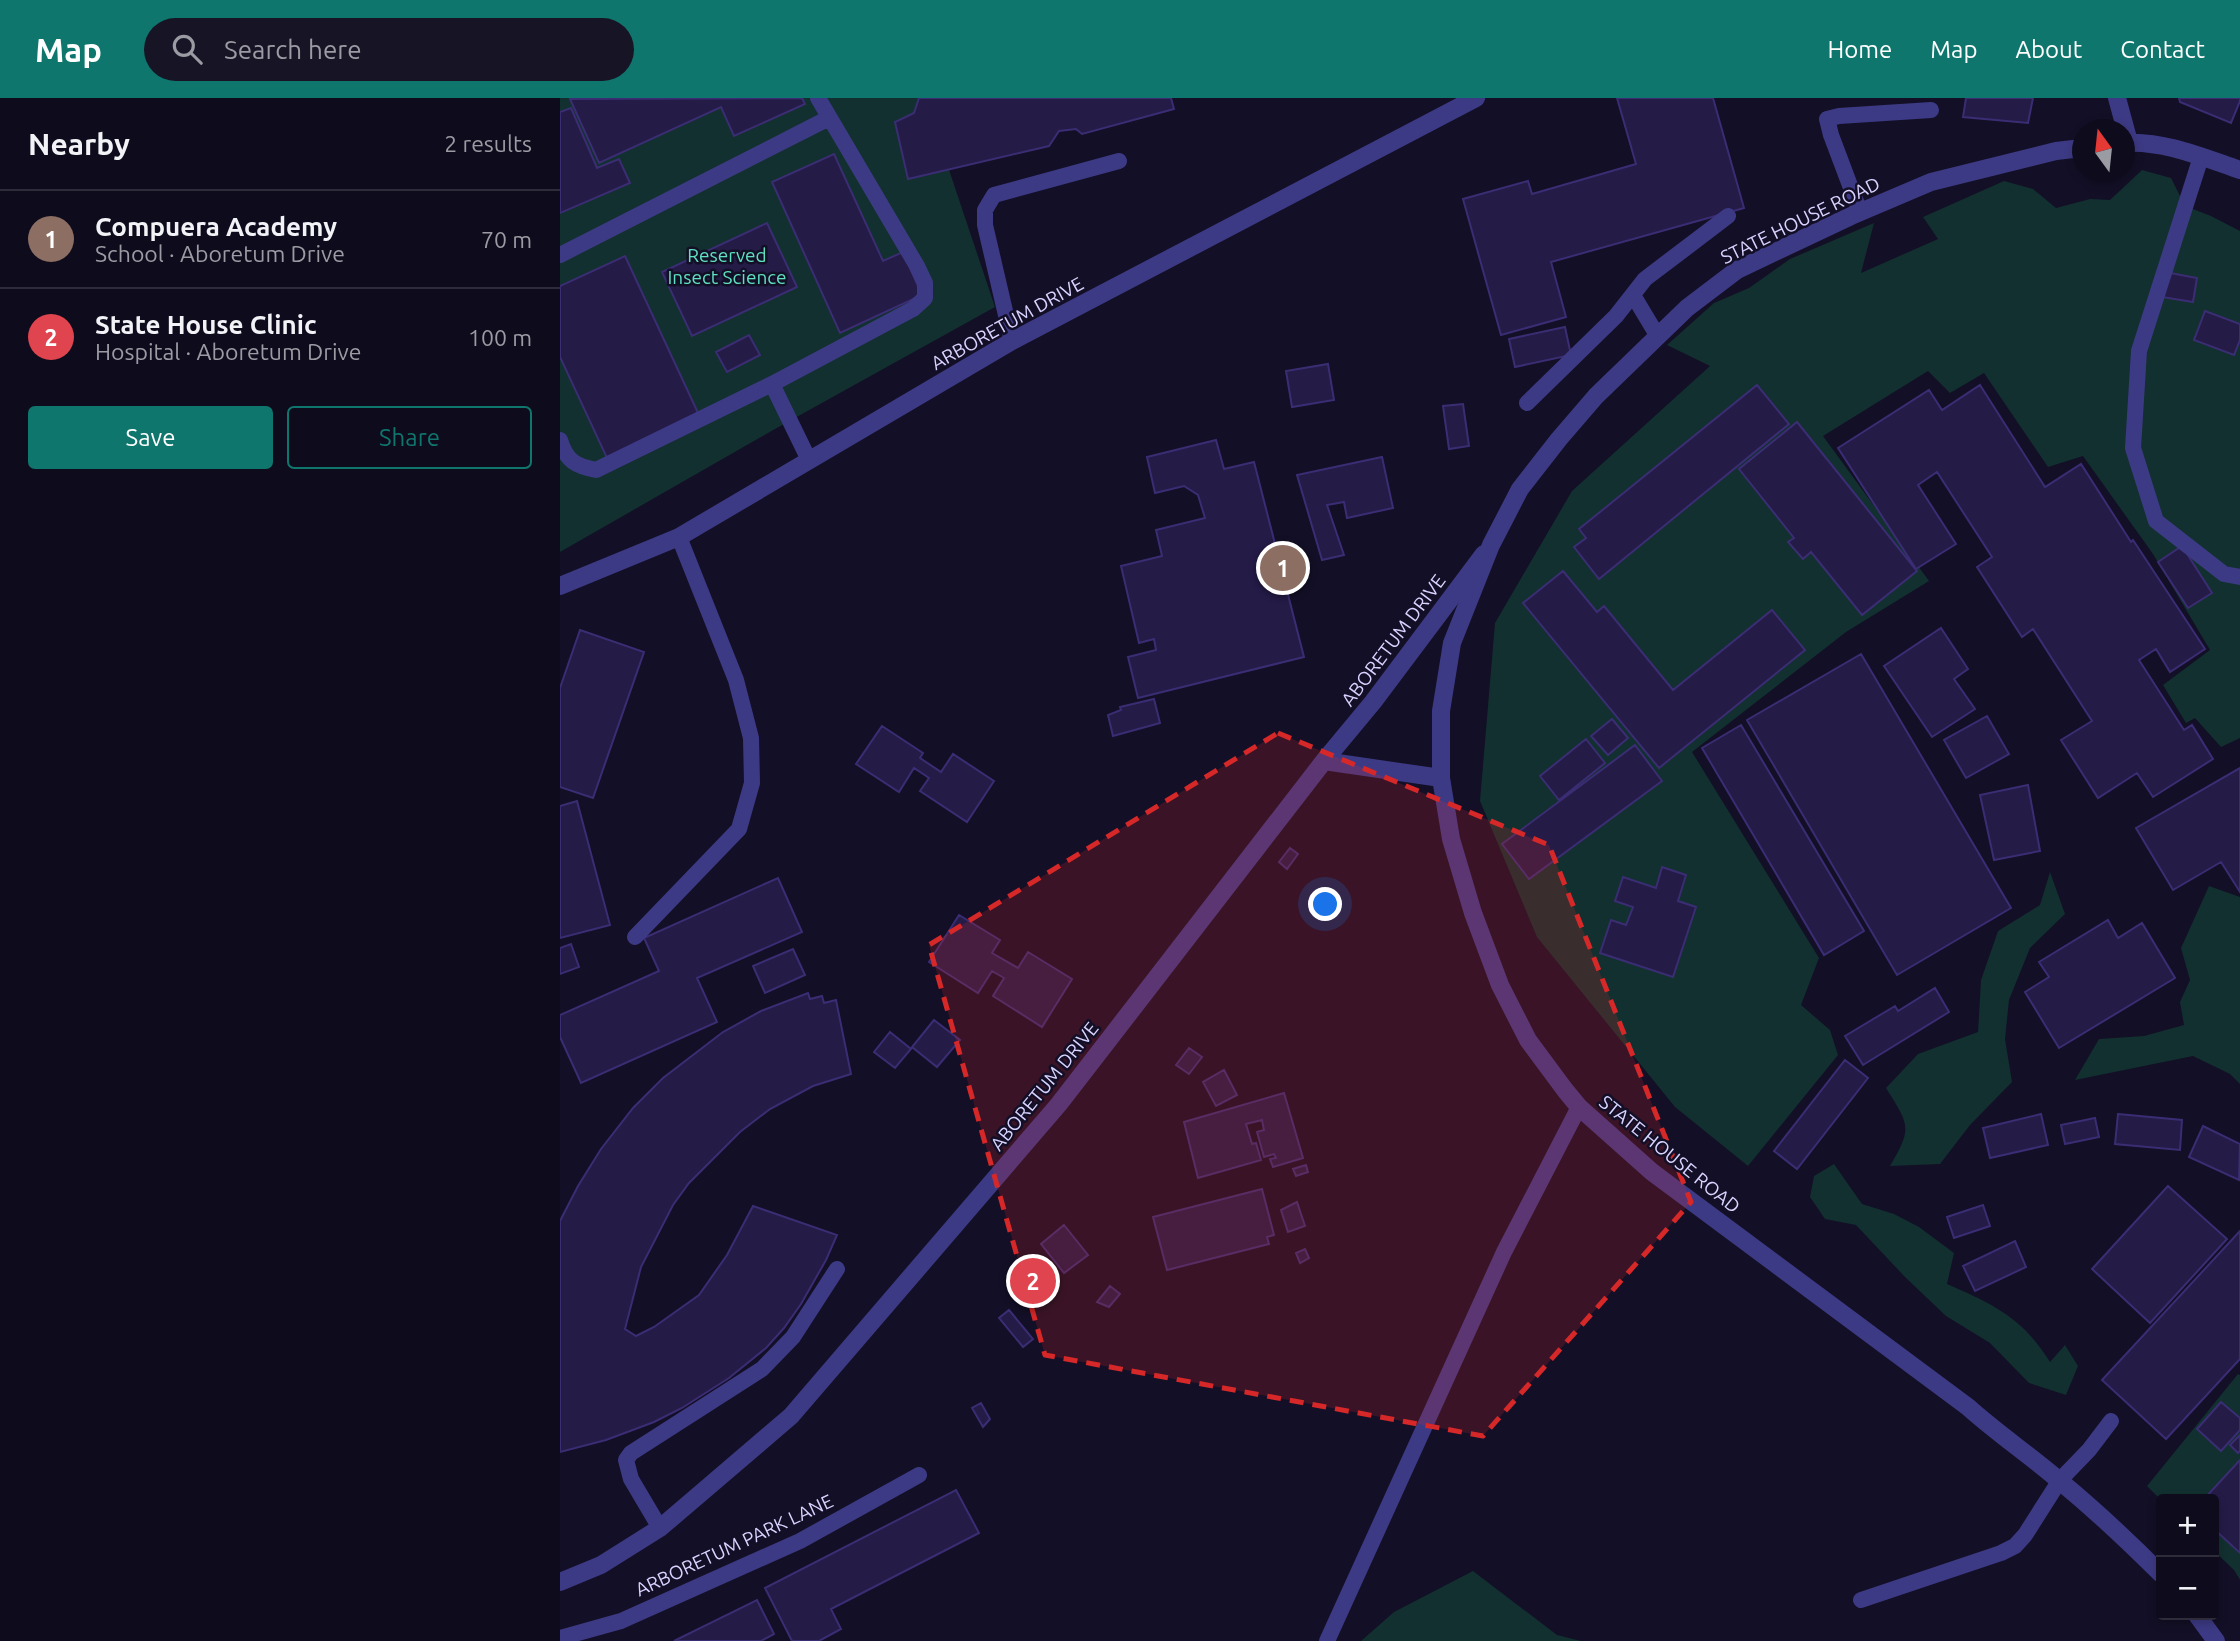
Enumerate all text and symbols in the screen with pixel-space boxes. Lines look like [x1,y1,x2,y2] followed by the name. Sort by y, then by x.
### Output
[144,18,634,81] search box
[168,30,206,68] icon: search
[35,31,102,68] text: Map
[224,35,362,64] text: Search here
[1827,36,1892,63] text: Home
[1930,36,1977,63] text: Map
[2015,36,2082,63] text: About
[2120,36,2205,63] text: Contact
[2072,119,2135,182] north arrow
[28,127,130,161] text: Nearby
[444,131,532,156] text: 2 results
[1717,172,1883,268] street label: STATE HOUSE ROAD
[95,212,337,241] text: Compuera Academy
[45,227,57,252] text: 1
[481,227,532,252] text: 70 m
[95,241,345,266] text: School · Aboretum Drive
[667,244,787,288] park label: Reserved Insect Science
[927,272,1087,374] street label: ARBORETUM DRIVE
[95,310,317,339] text: State House Clinic
[45,325,57,350] text: 2
[468,325,532,350] text: 100 m
[95,339,361,364] text: Hospital · Aboretum Drive
[28,406,273,469] button: Save
[287,406,532,469] button: Share
[1260,542,1306,594] pin: 1
[1336,570,1450,710] street label: ABORETUM DRIVE
[1308,887,1342,921] your location
[985,1017,1103,1155] street label: ABORETUM DRIVE
[1595,1091,1745,1217] street label: STATE HOUSE ROAD
[1010,1255,1056,1307] pin: 2
[632,1490,836,1600] street label: ARBORETUM PARK LANE
[2156,1494,2219,1620] map controls
[2156,1494,2219,1557] button: +
[2156,1557,2219,1620] button: −

